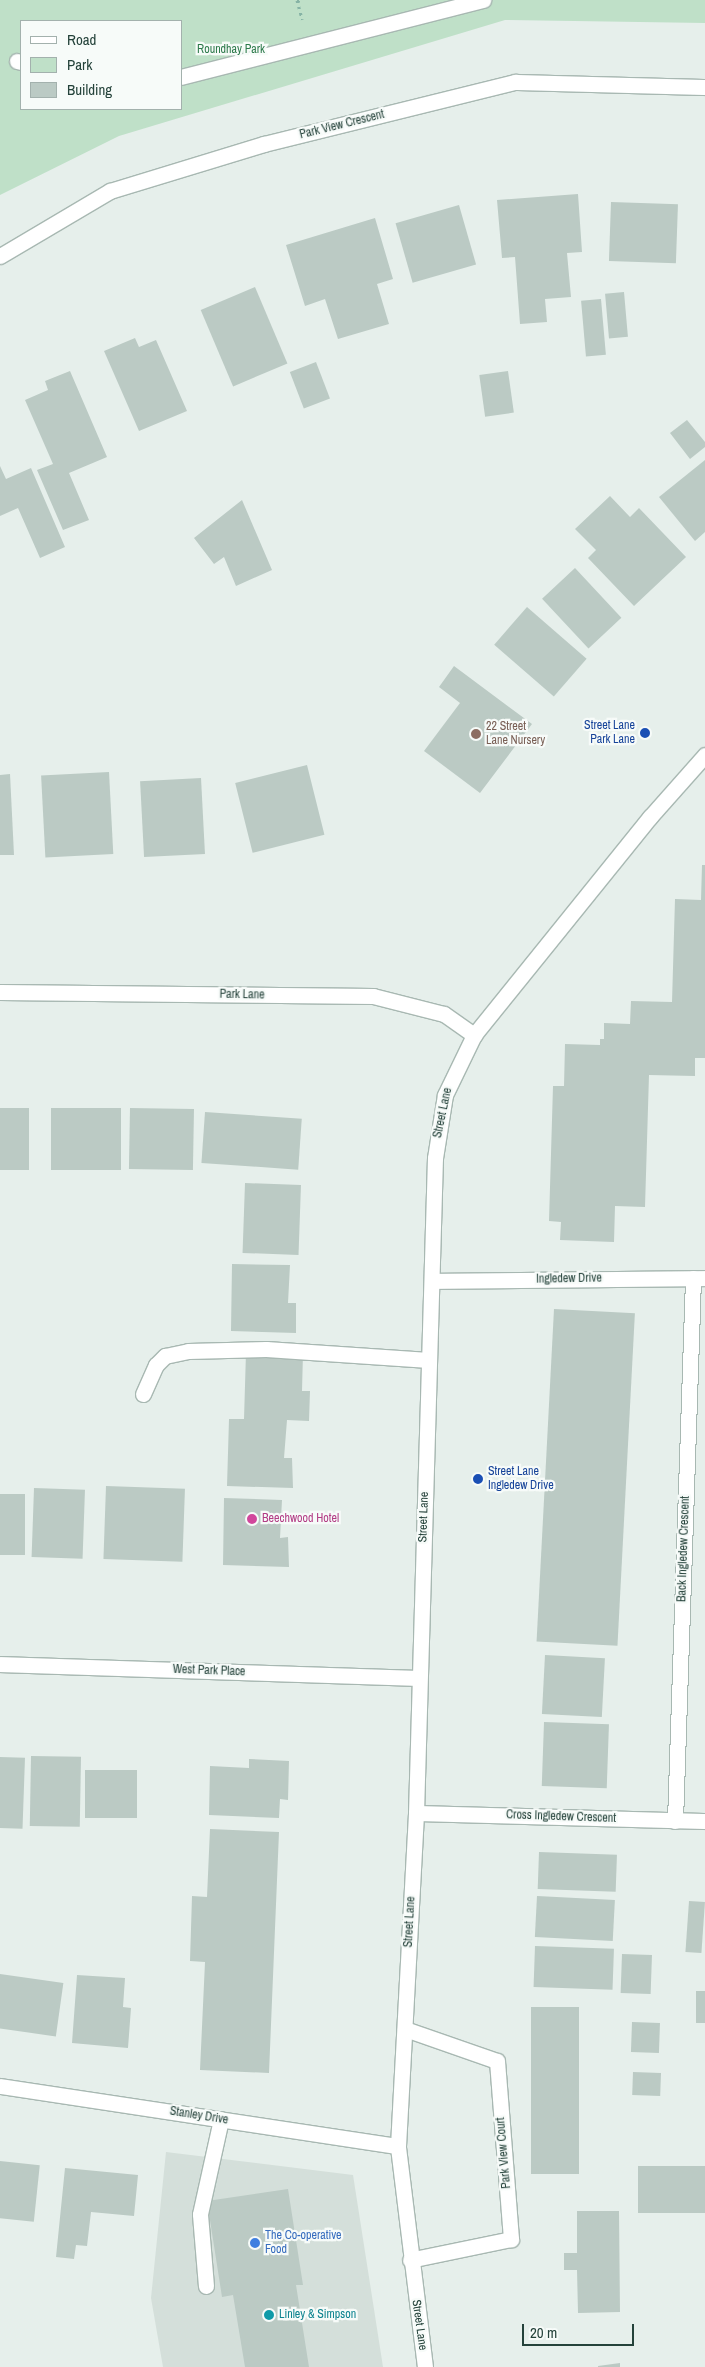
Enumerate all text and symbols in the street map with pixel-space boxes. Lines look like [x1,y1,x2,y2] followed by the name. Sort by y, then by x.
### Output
[20,20,182,110] legend
[67,29,96,50] text: Road
[197,43,265,57] park label: Roundhay Park
[67,54,92,75] text: Park
[67,79,112,100] text: Building
[298,108,386,142] street label: Park View Crescent
[584,719,635,747] place label: Street Lane Park Lane
[486,720,545,748] place label: 22 Street Lane Nursery
[639,727,651,739] marker: Street Lane Park Lane
[470,728,482,740] marker: 22 Street Lane Nursery
[219,987,265,1003] street label: Park Lane
[431,1087,455,1139] street label: Street Lane
[536,1271,602,1287] street label: Ingledew Drive
[488,1465,554,1493] place label: Street Lane Ingledew Drive
[472,1473,484,1485] marker: Street Lane Ingledew Drive
[416,1491,432,1543] street label: Street Lane
[675,1496,693,1602] street label: Back Ingledew Crescent
[262,1512,339,1526] place label: Beechwood Hotel
[246,1513,258,1525] marker: Beechwood Hotel
[172,1663,246,1679] street label: West Park Place
[506,1808,616,1826] street label: Cross Ingledew Crescent
[401,1896,419,1948] street label: Street Lane
[169,2104,229,2128] street label: Stanley Drive
[494,2117,514,2189] street label: Park View Court
[265,2229,342,2257] place label: The Co-operative Food
[249,2237,261,2249] marker: The Co-operative Food
[408,2299,430,2351] street label: Street Lane
[279,2308,356,2322] place label: Linley & Simpson
[263,2309,275,2321] marker: Linley & Simpson
[525,2314,638,2346] scale bar
[530,2322,557,2343] text: 20 m

